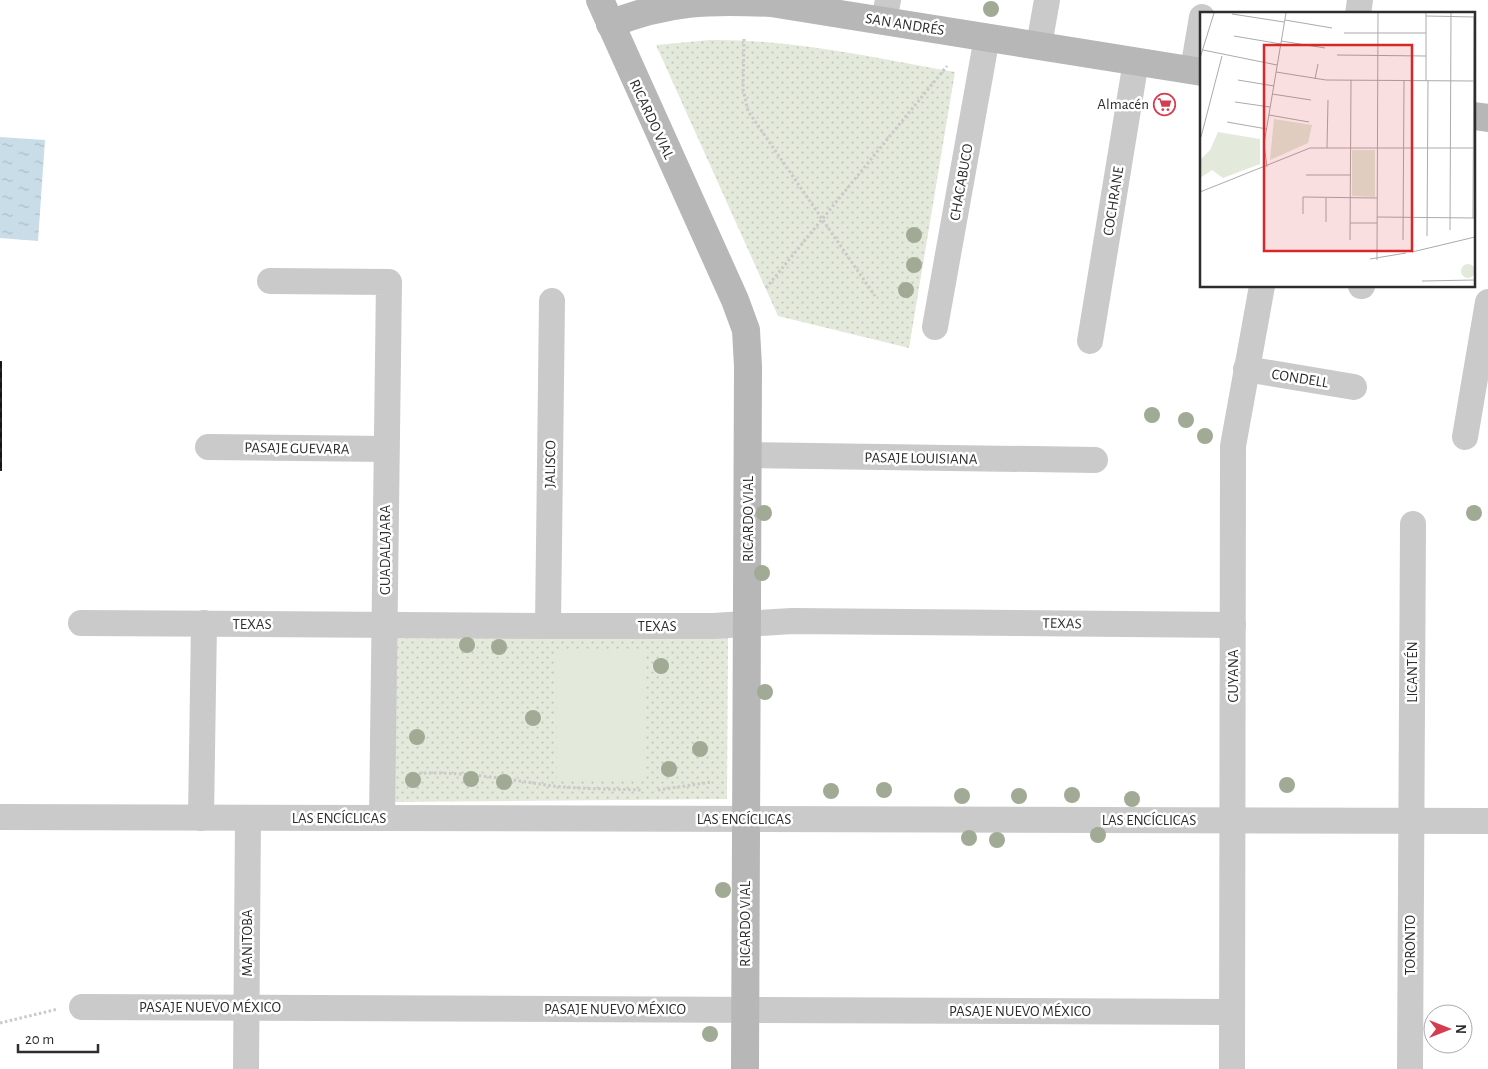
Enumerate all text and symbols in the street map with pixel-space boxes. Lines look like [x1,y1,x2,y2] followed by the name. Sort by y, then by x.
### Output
[864,9,946,38] street label: SAN ANDRÉS
[1200,12,1476,288] inset map
[627,77,677,162] street label: RICARDO VIAL
[1153,92,1177,116] supermarket icon: Almacén
[1097,97,1149,112] place label: Almacén
[947,143,976,222] street label: CHACABUCO
[1101,165,1126,237] street label: COCHRANE
[1271,367,1330,390] street label: CONDELL
[244,440,350,457] street label: PASAJE GUEVARA
[543,440,558,488] street label: JALISCO
[864,450,978,467] street label: PASAJE LOUISIANA
[741,475,756,562] street label: RICARDO VIAL
[378,505,393,595] street label: GUADALAJARA
[1042,616,1082,631] street label: TEXAS
[232,617,272,632] street label: TEXAS
[637,619,677,634] street label: TEXAS
[1403,641,1420,703] street label: LICANTÉN
[1226,649,1241,703] street label: GUYANA
[292,809,386,826] street label: LAS ENCÍCLICAS
[697,810,791,827] street label: LAS ENCÍCLICAS
[1102,811,1196,828] street label: LAS ENCÍCLICAS
[738,880,753,967] street label: RICARDO VIAL
[240,909,255,977] street label: MANITOBA
[1403,915,1418,975] street label: TORONTO
[139,998,281,1015] street label: PASAJE NUEVO MÉXICO
[544,1000,686,1017] street label: PASAJE NUEVO MÉXICO
[949,1002,1091,1019] street label: PASAJE NUEVO MÉXICO
[1423,1004,1473,1054] north arrow
[18,1022,98,1054] scale bar
[1453,1024,1467,1034] text: N
[25,1032,54,1047] text: 20 m

